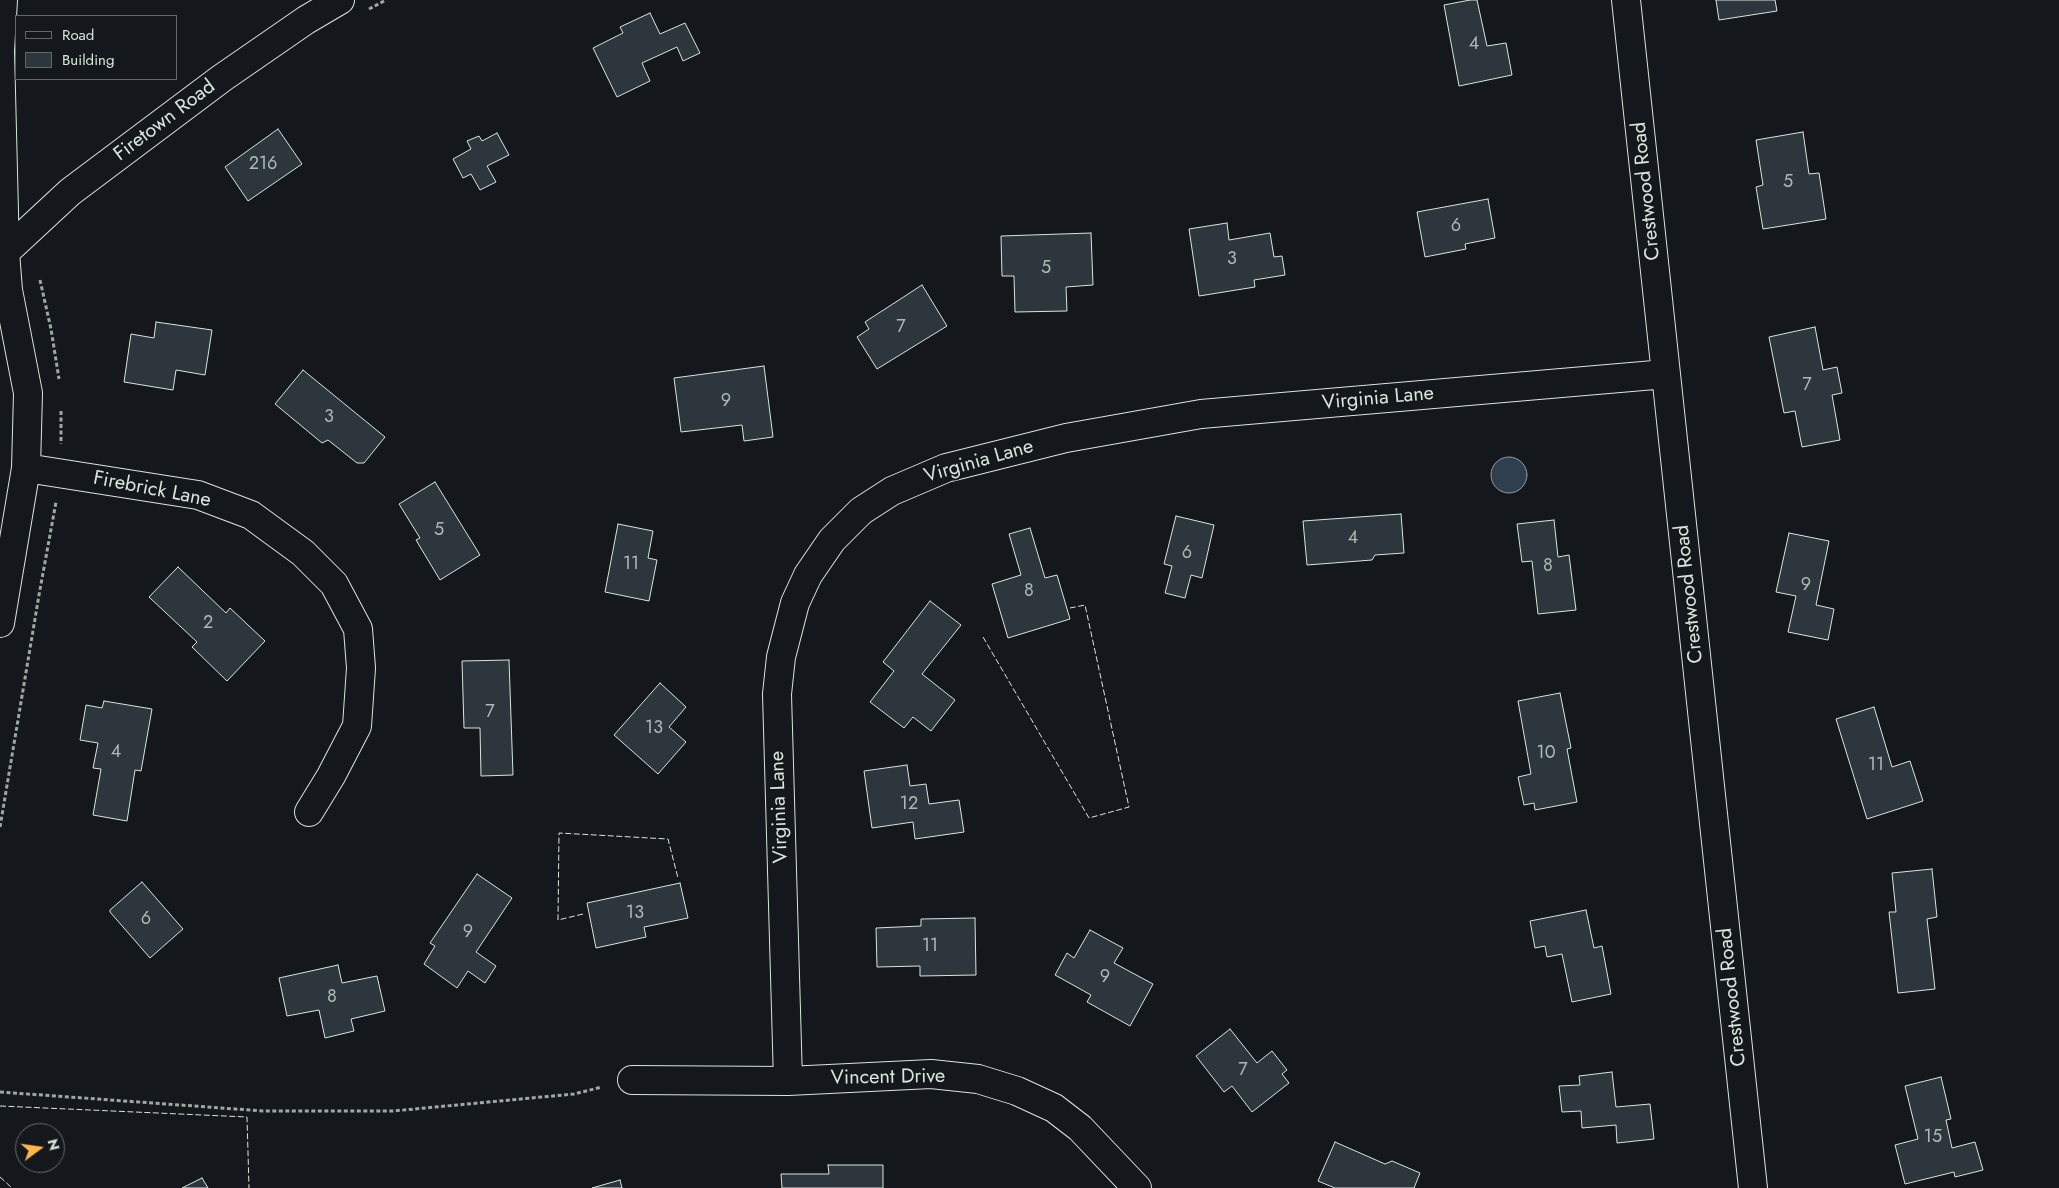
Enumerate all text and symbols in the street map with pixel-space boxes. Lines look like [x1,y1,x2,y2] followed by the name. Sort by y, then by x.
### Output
[15,15,178,80] legend
[62,24,94,46] text: Road
[1469,34,1479,56] house number: 4
[62,49,114,71] text: Building
[110,75,220,167] street label: Firetown Road
[1628,121,1666,261] street label: Crestwood Road
[249,154,277,176] house number: 216
[1783,172,1793,194] house number: 5
[1451,216,1461,238] house number: 6
[1227,249,1237,271] house number: 3
[1041,258,1051,280] house number: 5
[896,317,906,339] house number: 7
[1802,375,1812,397] house number: 7
[1321,382,1435,416] street label: Virginia Lane
[721,391,731,413] house number: 9
[324,407,334,429] house number: 3
[922,435,1036,489] street label: Virginia Lane
[91,467,213,513] street label: Firebrick Lane
[434,520,444,542] house number: 5
[1671,524,1709,664] street label: Crestwood Road
[1348,528,1358,550] house number: 4
[1182,543,1192,565] house number: 6
[623,554,639,576] house number: 11
[1543,556,1553,578] house number: 8
[1801,575,1811,597] house number: 9
[1024,581,1034,603] house number: 8
[203,613,213,635] house number: 2
[485,702,495,724] house number: 7
[645,718,663,740] house number: 13
[111,742,121,764] house number: 4
[1537,743,1555,765] house number: 10
[766,750,794,864] street label: Virginia Lane
[1868,755,1884,777] house number: 11
[900,794,918,816] house number: 12
[626,903,644,925] house number: 13
[141,909,151,931] house number: 6
[463,922,473,944] house number: 9
[1714,927,1752,1067] street label: Crestwood Road
[922,936,938,958] house number: 11
[1100,967,1110,989] house number: 9
[327,987,337,1009] house number: 8
[1238,1060,1248,1082] house number: 7
[831,1065,945,1091] street label: Vincent Drive
[15,1123,65,1173] north arrow
[1924,1127,1942,1149] house number: 15
[43,1137,65,1152] text: N

